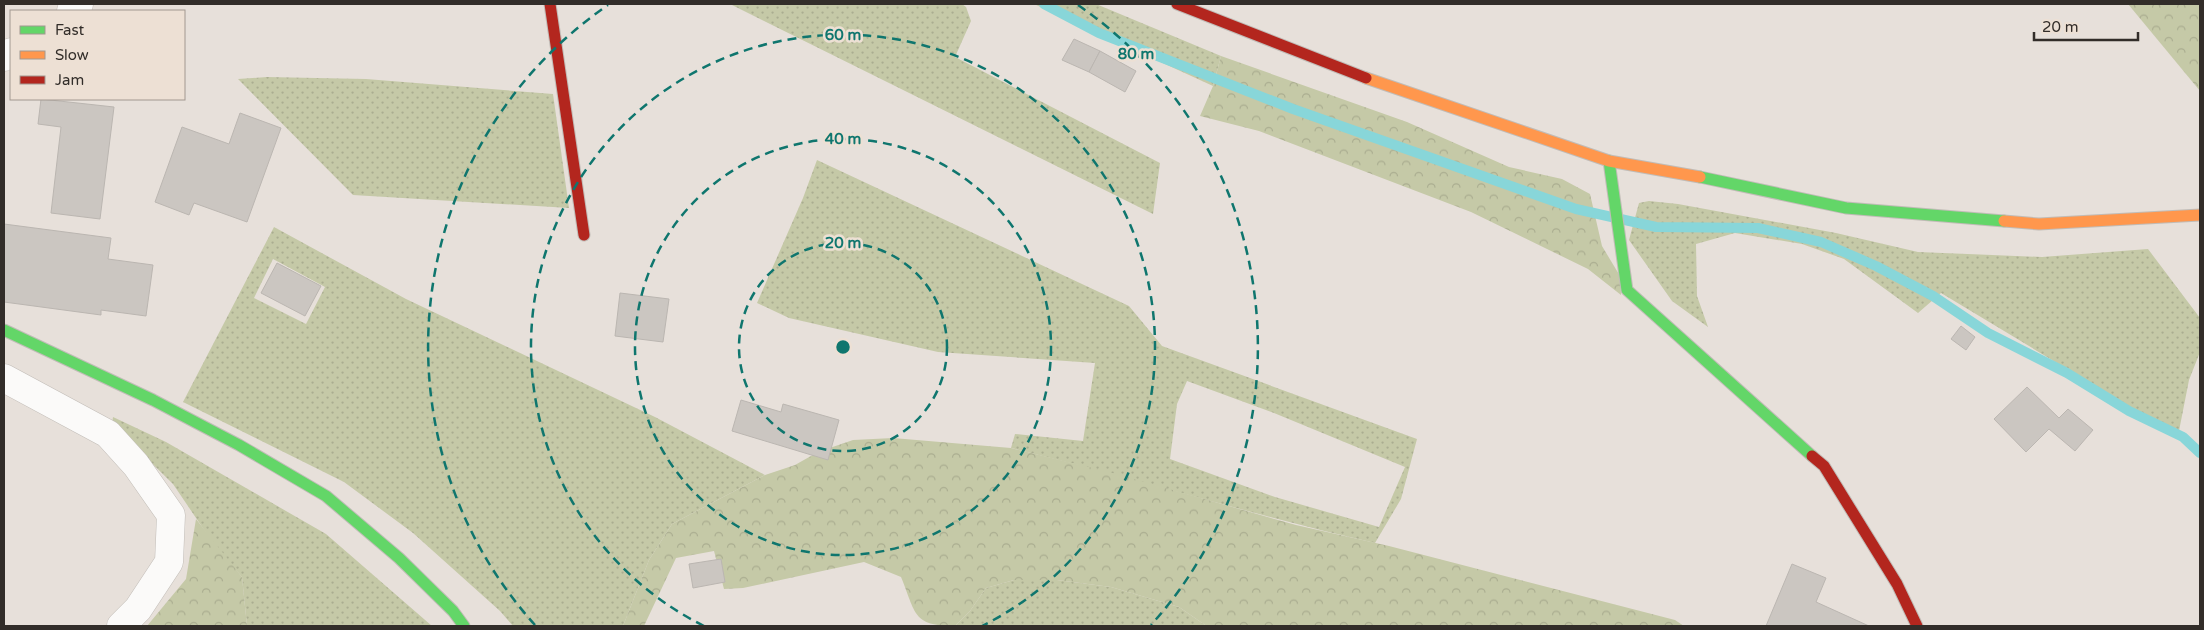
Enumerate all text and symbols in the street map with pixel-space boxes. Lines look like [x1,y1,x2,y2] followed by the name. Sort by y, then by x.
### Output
[10,10,185,100] legend
[2034,10,2138,42] scale bar
[2042,18,2079,36] text: 20 m
[55,21,85,39] text: Fast
[825,26,861,44] text: 60 m
[1118,45,1154,63] text: 80 m
[55,46,89,64] text: Slow
[55,71,84,89] text: Jam
[825,130,861,148] text: 40 m
[825,234,861,252] text: 20 m
[834,338,852,356] centre of rings

